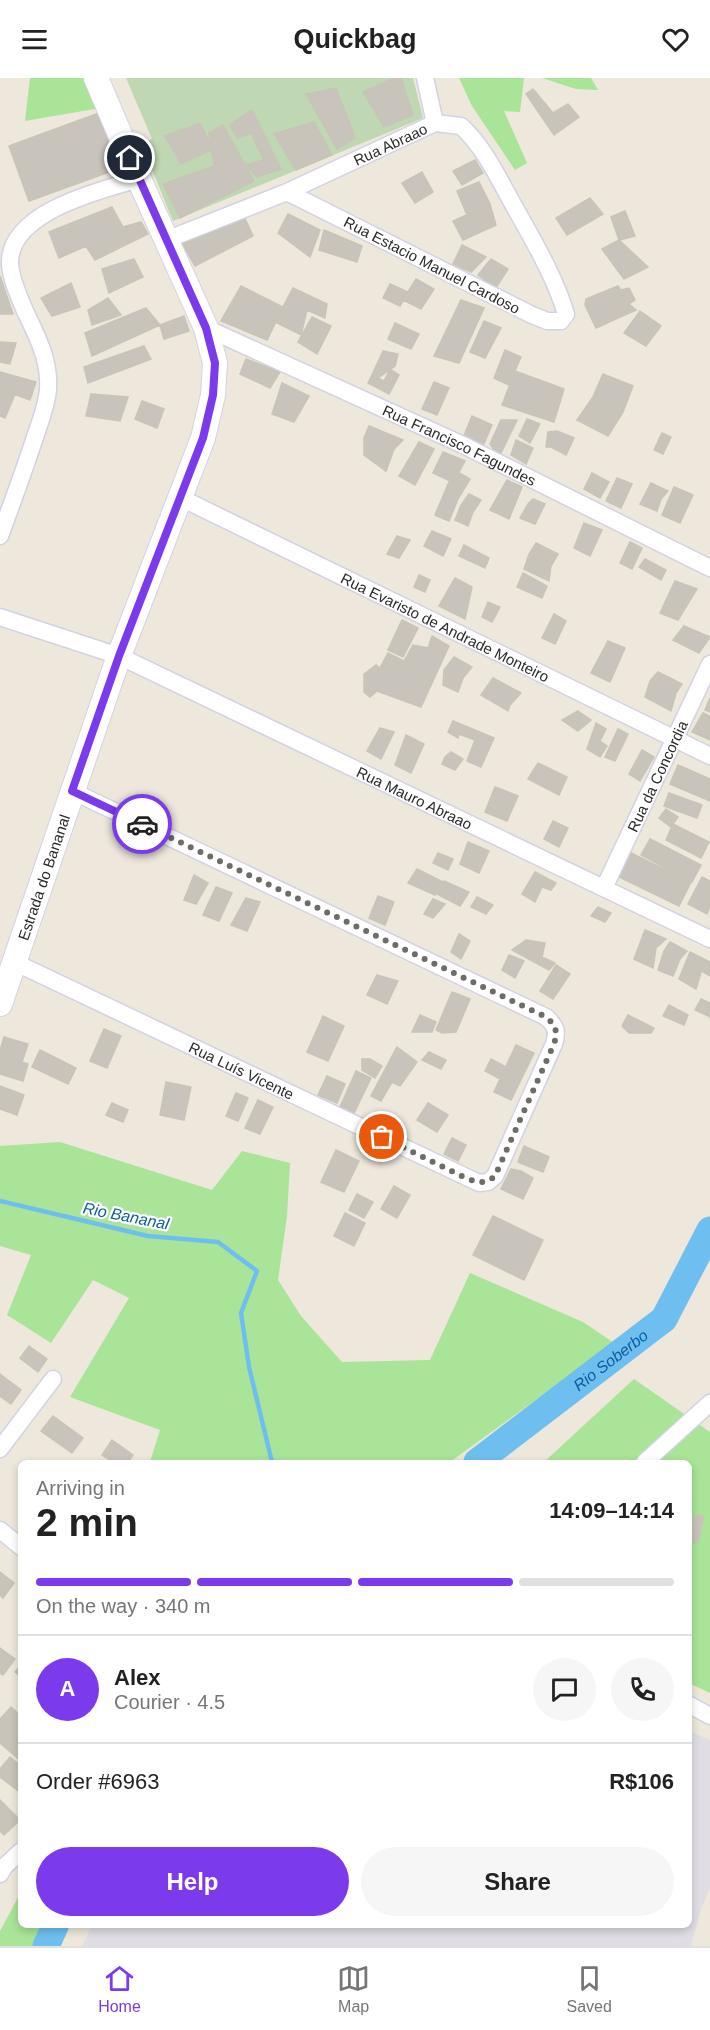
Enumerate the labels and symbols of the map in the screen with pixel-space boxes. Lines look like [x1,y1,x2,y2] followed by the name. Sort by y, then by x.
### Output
[351,119,430,168] street label: Rua Abraao
[104,132,155,183] pin
[341,213,523,317] street label: Rua Estacio Manuel Cardoso
[380,401,539,488] street label: Rua Francisco Fagundes
[338,569,552,685] street label: Rua Evaristo de Andrade Monteiro
[623,717,691,834] street label: Rua da Concordia
[354,763,475,832] street label: Rua Mauro Abraao
[112,794,172,854] courier
[14,812,73,942] street label: Estrada do Bananal
[186,1038,297,1102] street label: Rua Luís Vicente
[356,1111,407,1162] pin
[82,1199,171,1233] water label: Rio Bananal
[570,1326,651,1394] water label: Rio Soberbo

